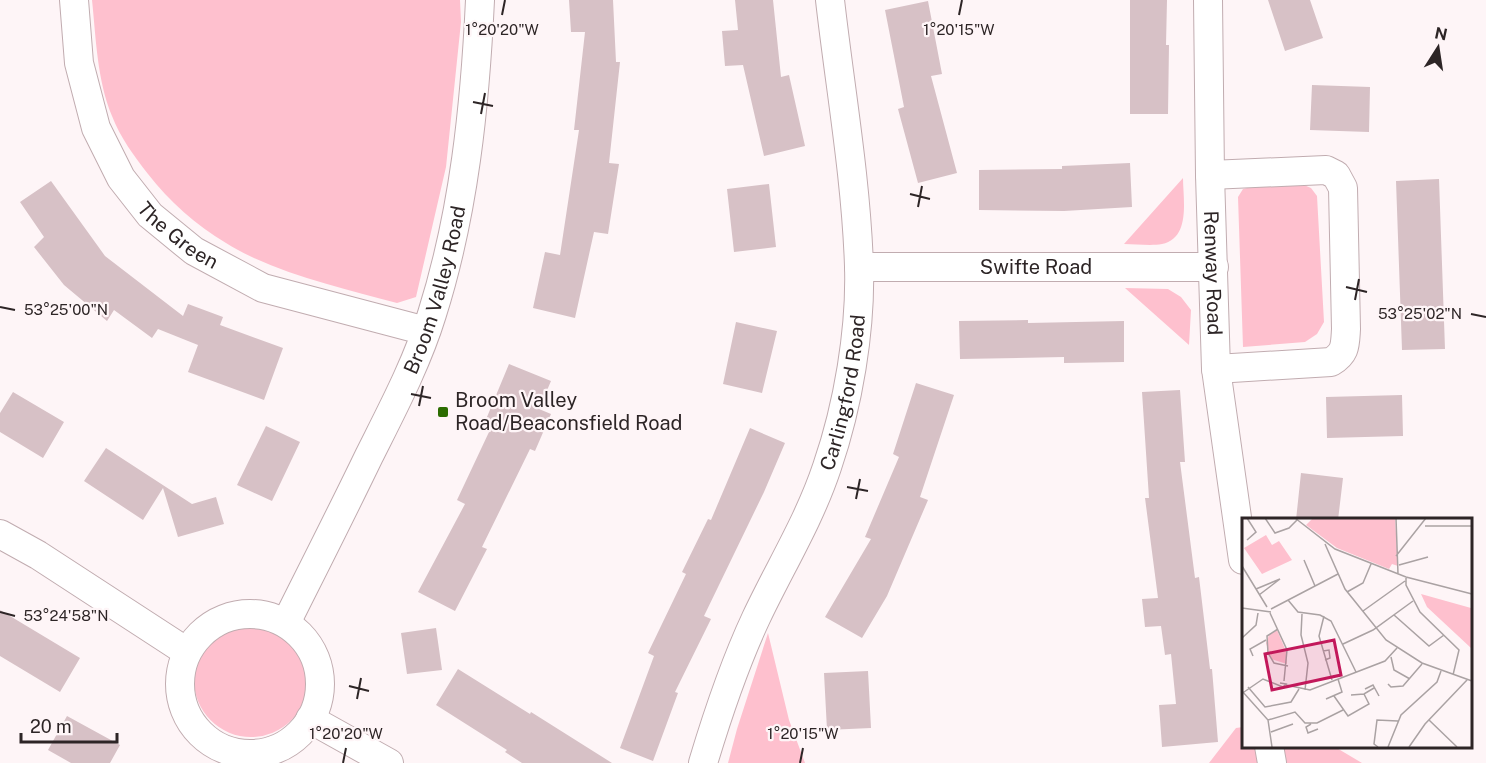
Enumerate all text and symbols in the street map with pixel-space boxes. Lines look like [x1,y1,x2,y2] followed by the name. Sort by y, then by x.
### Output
[1408,18,1468,78] north arrow
[465,21,539,38] text: 1°20'20"W
[923,21,995,38] text: 1°20'15"W
[1433,23,1449,44] text: N
[132,197,222,274] street label: The Green
[398,204,470,378] street label: Broom Valley Road
[1199,210,1227,336] street label: Renway Road
[980,255,1092,279] street label: Swifte Road
[24,301,108,318] text: 53°25'00"N
[1378,305,1462,322] text: 53°25'02"N
[815,314,870,474] street label: Carlingford Road
[455,388,682,435] place label: Broom Valley Road/Beaconsfield Road
[436,405,450,419] marker: Broom Valley Road/Beaconsfield Road
[1242,518,1471,748] inset map
[23,607,109,624] text: 53°24'58"N
[21,706,117,744] scale bar
[30,716,72,737] text: 20 m
[309,725,383,742] text: 1°20'20"W
[767,725,839,742] text: 1°20'15"W

